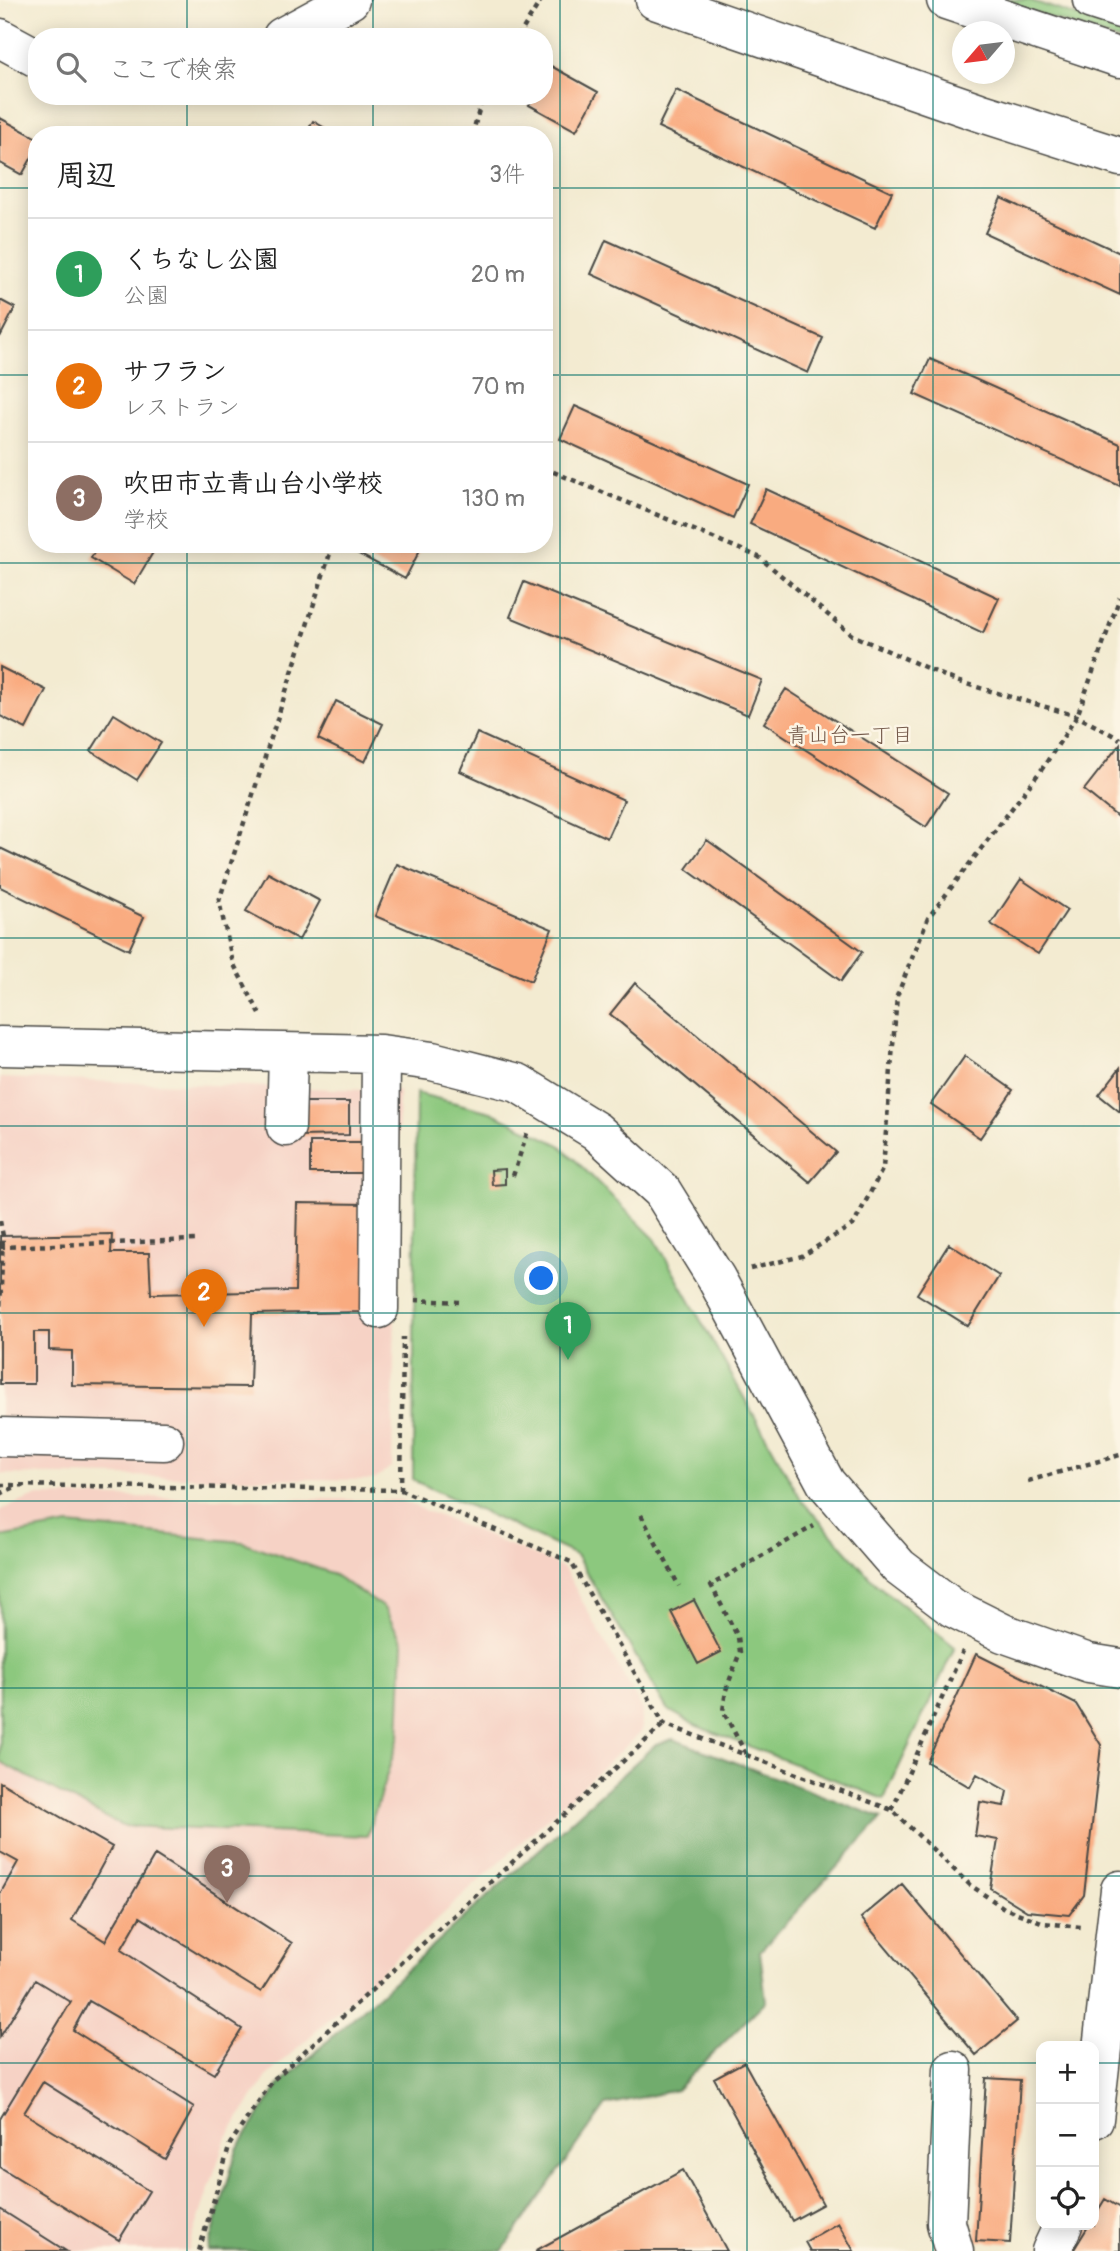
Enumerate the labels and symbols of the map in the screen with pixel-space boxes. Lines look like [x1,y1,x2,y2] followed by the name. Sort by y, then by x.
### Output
[952,21,1015,84] north arrow
[787,722,913,749] district label: 青山台一丁目
[524,1261,558,1295] your location
[181,1269,227,1327] pin: 2
[545,1302,591,1360] pin: 1
[204,1845,250,1903] pin: 3

